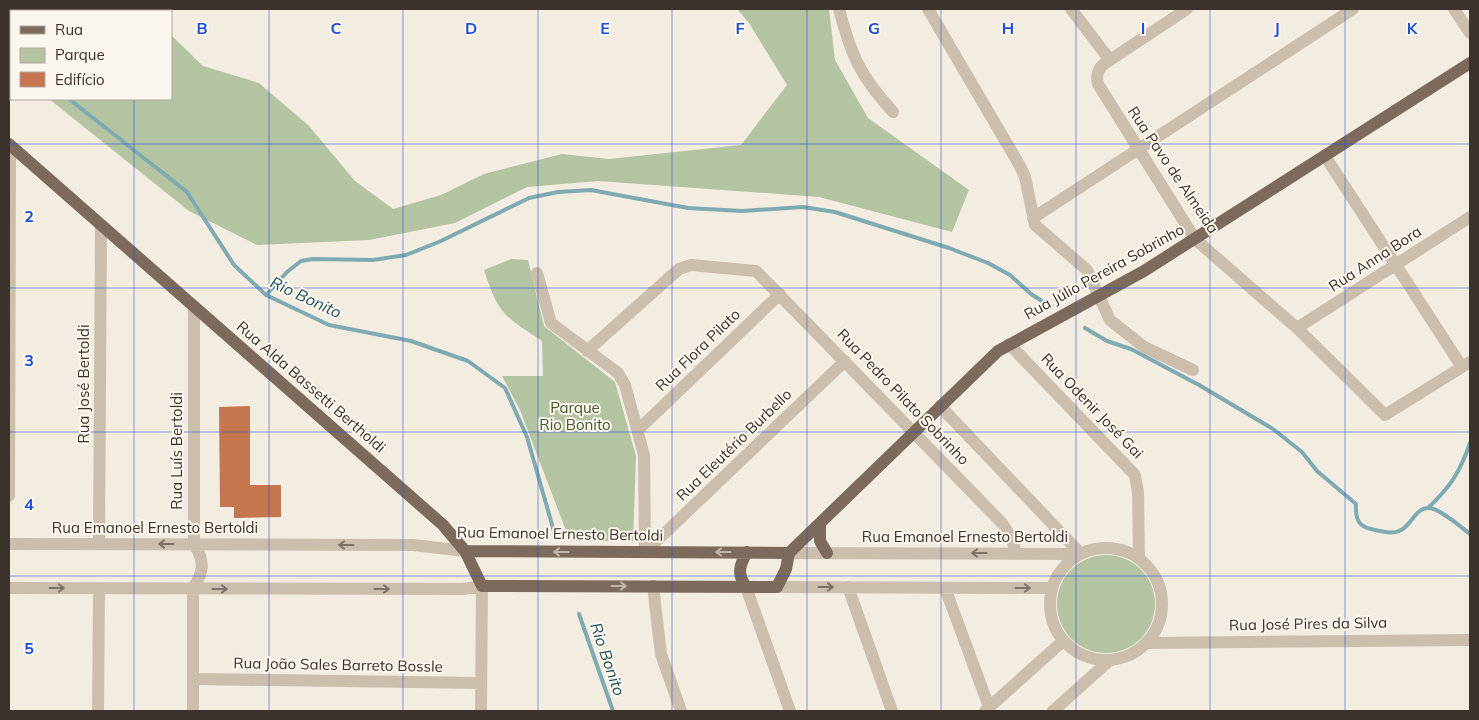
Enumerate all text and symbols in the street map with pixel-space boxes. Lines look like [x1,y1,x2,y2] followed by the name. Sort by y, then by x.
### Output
[10,10,172,100] legend
[196,18,208,38] text: B
[331,18,342,38] text: C
[465,18,477,38] text: D
[600,18,610,38] text: E
[735,18,745,38] text: F
[868,18,880,38] text: G
[1002,18,1014,38] text: H
[1141,18,1145,38] text: I
[1274,18,1280,38] text: J
[1407,18,1419,38] text: K
[55,20,83,39] text: Rua
[55,45,105,64] text: Parque
[55,70,105,89] text: Edifício
[1124,103,1223,237] street label: Rua Pavo de Almeida
[24,206,34,226] text: 2
[1020,220,1187,324] street label: Rua Júlio Pereira Sobrinho
[1325,222,1425,296] street label: Rua Anna Bora
[267,272,345,322] water label: Rio Bonito
[651,304,744,395] street label: Rua Flora Pilato
[233,317,390,457] street label: Rua Alda Bassetti Bertholdi
[74,324,93,444] street label: Rua José Bertoldi
[833,325,973,469] street label: Rua Pedro Pilato Sobrinho
[1037,349,1147,462] street label: Rua Odenir José Gai
[24,350,34,370] text: 3
[672,385,795,505] street label: Rua Eleutério Burbello
[167,392,186,510] street label: Rua Luís Bertoldi
[539,398,611,434] park label: Parque Rio Bonito
[24,494,34,514] text: 4
[52,518,258,537] street label: Rua Emanoel Ernesto Bertoldi
[457,522,663,545] street label: Rua Emanoel Ernesto Bertoldi
[862,527,1068,546] street label: Rua Emanoel Ernesto Bertoldi
[159,539,175,549] one-way arrow
[339,540,355,550] one-way arrow
[553,547,569,557] one-way arrow
[715,547,732,557] one-way arrow
[972,548,988,558] one-way arrow
[610,581,626,591] one-way arrow
[818,582,834,592] one-way arrow
[49,583,65,593] one-way arrow
[1015,583,1031,593] one-way arrow
[212,584,228,594] one-way arrow
[374,584,390,594] one-way arrow
[1229,613,1387,634] street label: Rua José Pires da Silva
[586,620,630,698] water label: Rio Bonito
[24,638,34,658] text: 5
[233,653,443,676] street label: Rua João Sales Barreto Bossle

